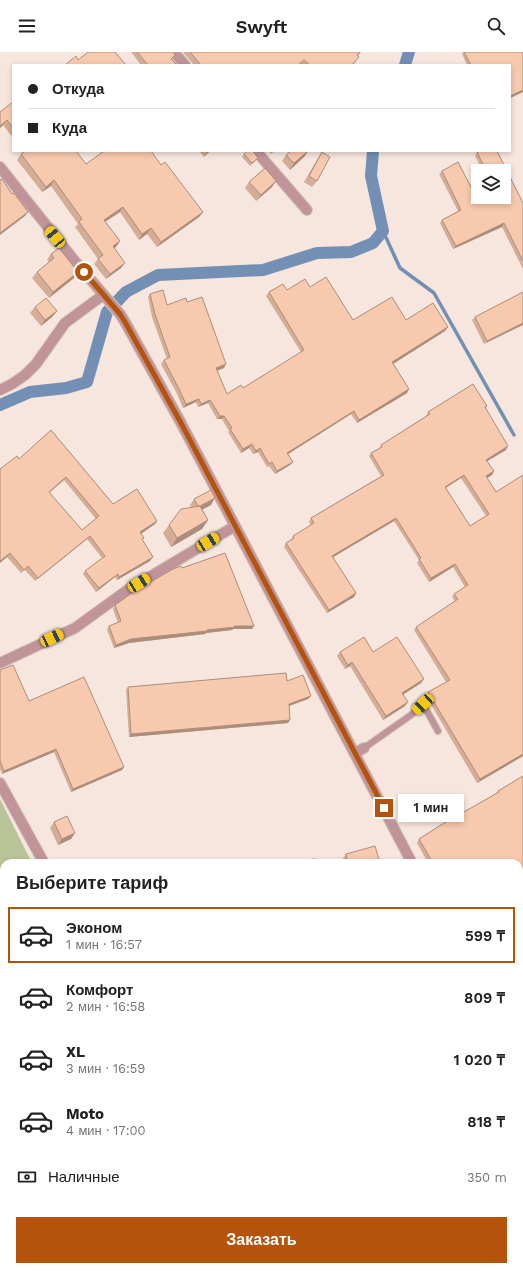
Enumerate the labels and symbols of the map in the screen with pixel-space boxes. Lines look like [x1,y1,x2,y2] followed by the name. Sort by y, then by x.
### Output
[43,224,67,250] car
[75,263,93,281] route start
[195,531,221,553] car
[126,572,152,594] car
[39,627,65,649] car
[410,691,436,717] car
[398,794,464,822] callout: 1 мин
[375,799,393,817] route end

